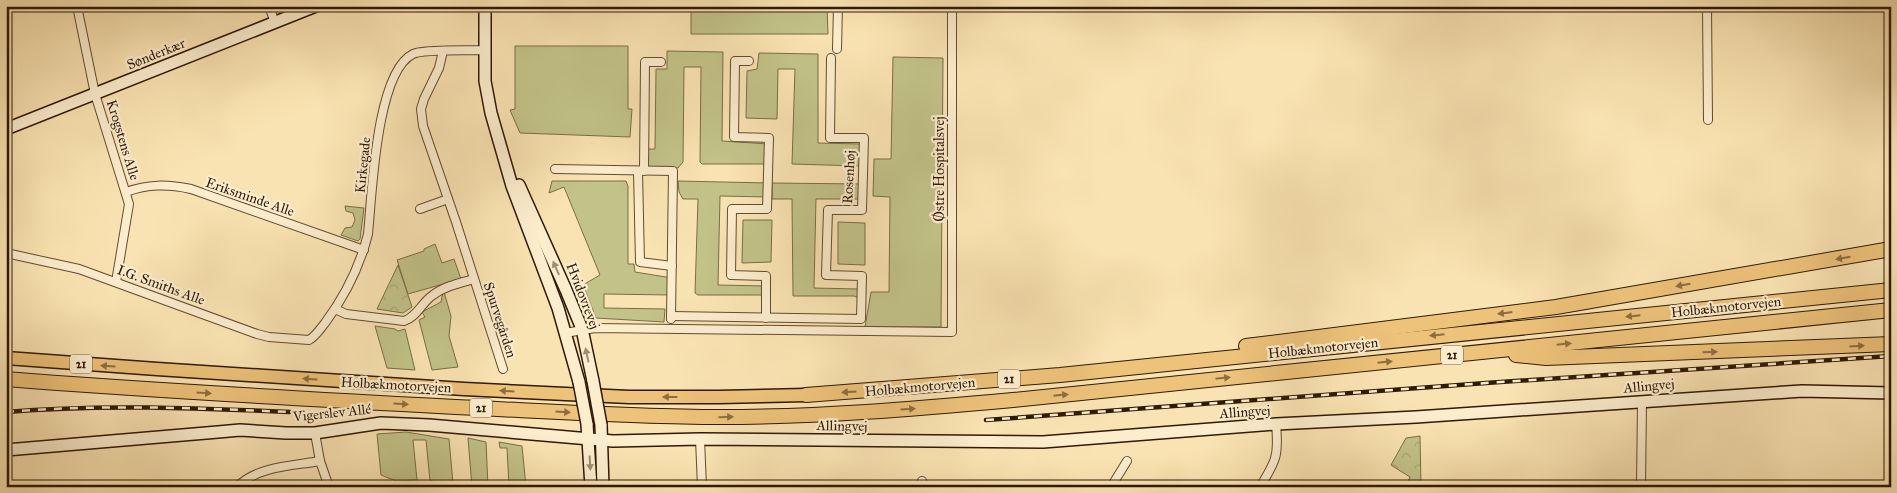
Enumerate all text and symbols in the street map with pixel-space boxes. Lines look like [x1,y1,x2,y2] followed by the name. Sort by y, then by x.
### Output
[124,34,188,73] street label: Sønderkær
[103,98,143,182] street label: Krogstens Alle
[931,116,948,222] street label: Østre Hospitalsvej
[352,136,374,194] street label: Kirkegade
[839,150,859,204] street label: Rosenhøj
[203,174,297,220] street label: Eriksminde Alle
[1834,254,1850,262] one-way arrow
[563,260,603,332] street label: Hvidovrevej
[115,261,207,309] street label: I.G. Smiths Alle
[552,261,560,275] one-way arrow
[480,280,520,360] street label: Spurvegården
[1674,281,1690,289] one-way arrow
[1670,293,1782,321] street label: Holbækmotorvejen
[1496,309,1512,317] one-way arrow
[1625,312,1641,320] one-way arrow
[1429,331,1445,339] one-way arrow
[1267,334,1379,362] street label: Holbækmotorvejen
[1556,340,1572,348] one-way arrow
[1849,342,1865,350] one-way arrow
[1441,346,1463,364] road number: 21
[583,347,591,363] one-way arrow
[1702,348,1718,356] one-way arrow
[70,354,92,374] road number: 21
[1377,358,1393,366] one-way arrow
[100,362,116,370] one-way arrow
[998,369,1020,388] road number: 21
[340,374,452,396] street label: Holbækmotorvejen
[864,374,976,400] street label: Holbækmotorvejen
[1215,374,1231,382] one-way arrow
[302,375,318,383] one-way arrow
[1622,375,1675,397] street label: Allingvej
[499,387,515,395] one-way arrow
[196,389,212,397] one-way arrow
[841,389,857,397] one-way arrow
[1054,391,1070,399] one-way arrow
[661,393,677,401] one-way arrow
[470,398,492,418] road number: 21
[291,400,372,426] street label: Vigerslev Allé
[393,400,409,408] one-way arrow
[1218,402,1271,422] street label: Allingvej
[900,405,916,413] one-way arrow
[556,409,572,417] one-way arrow
[718,413,734,421] one-way arrow
[815,417,868,435] street label: Allingvej
[587,455,595,471] one-way arrow

